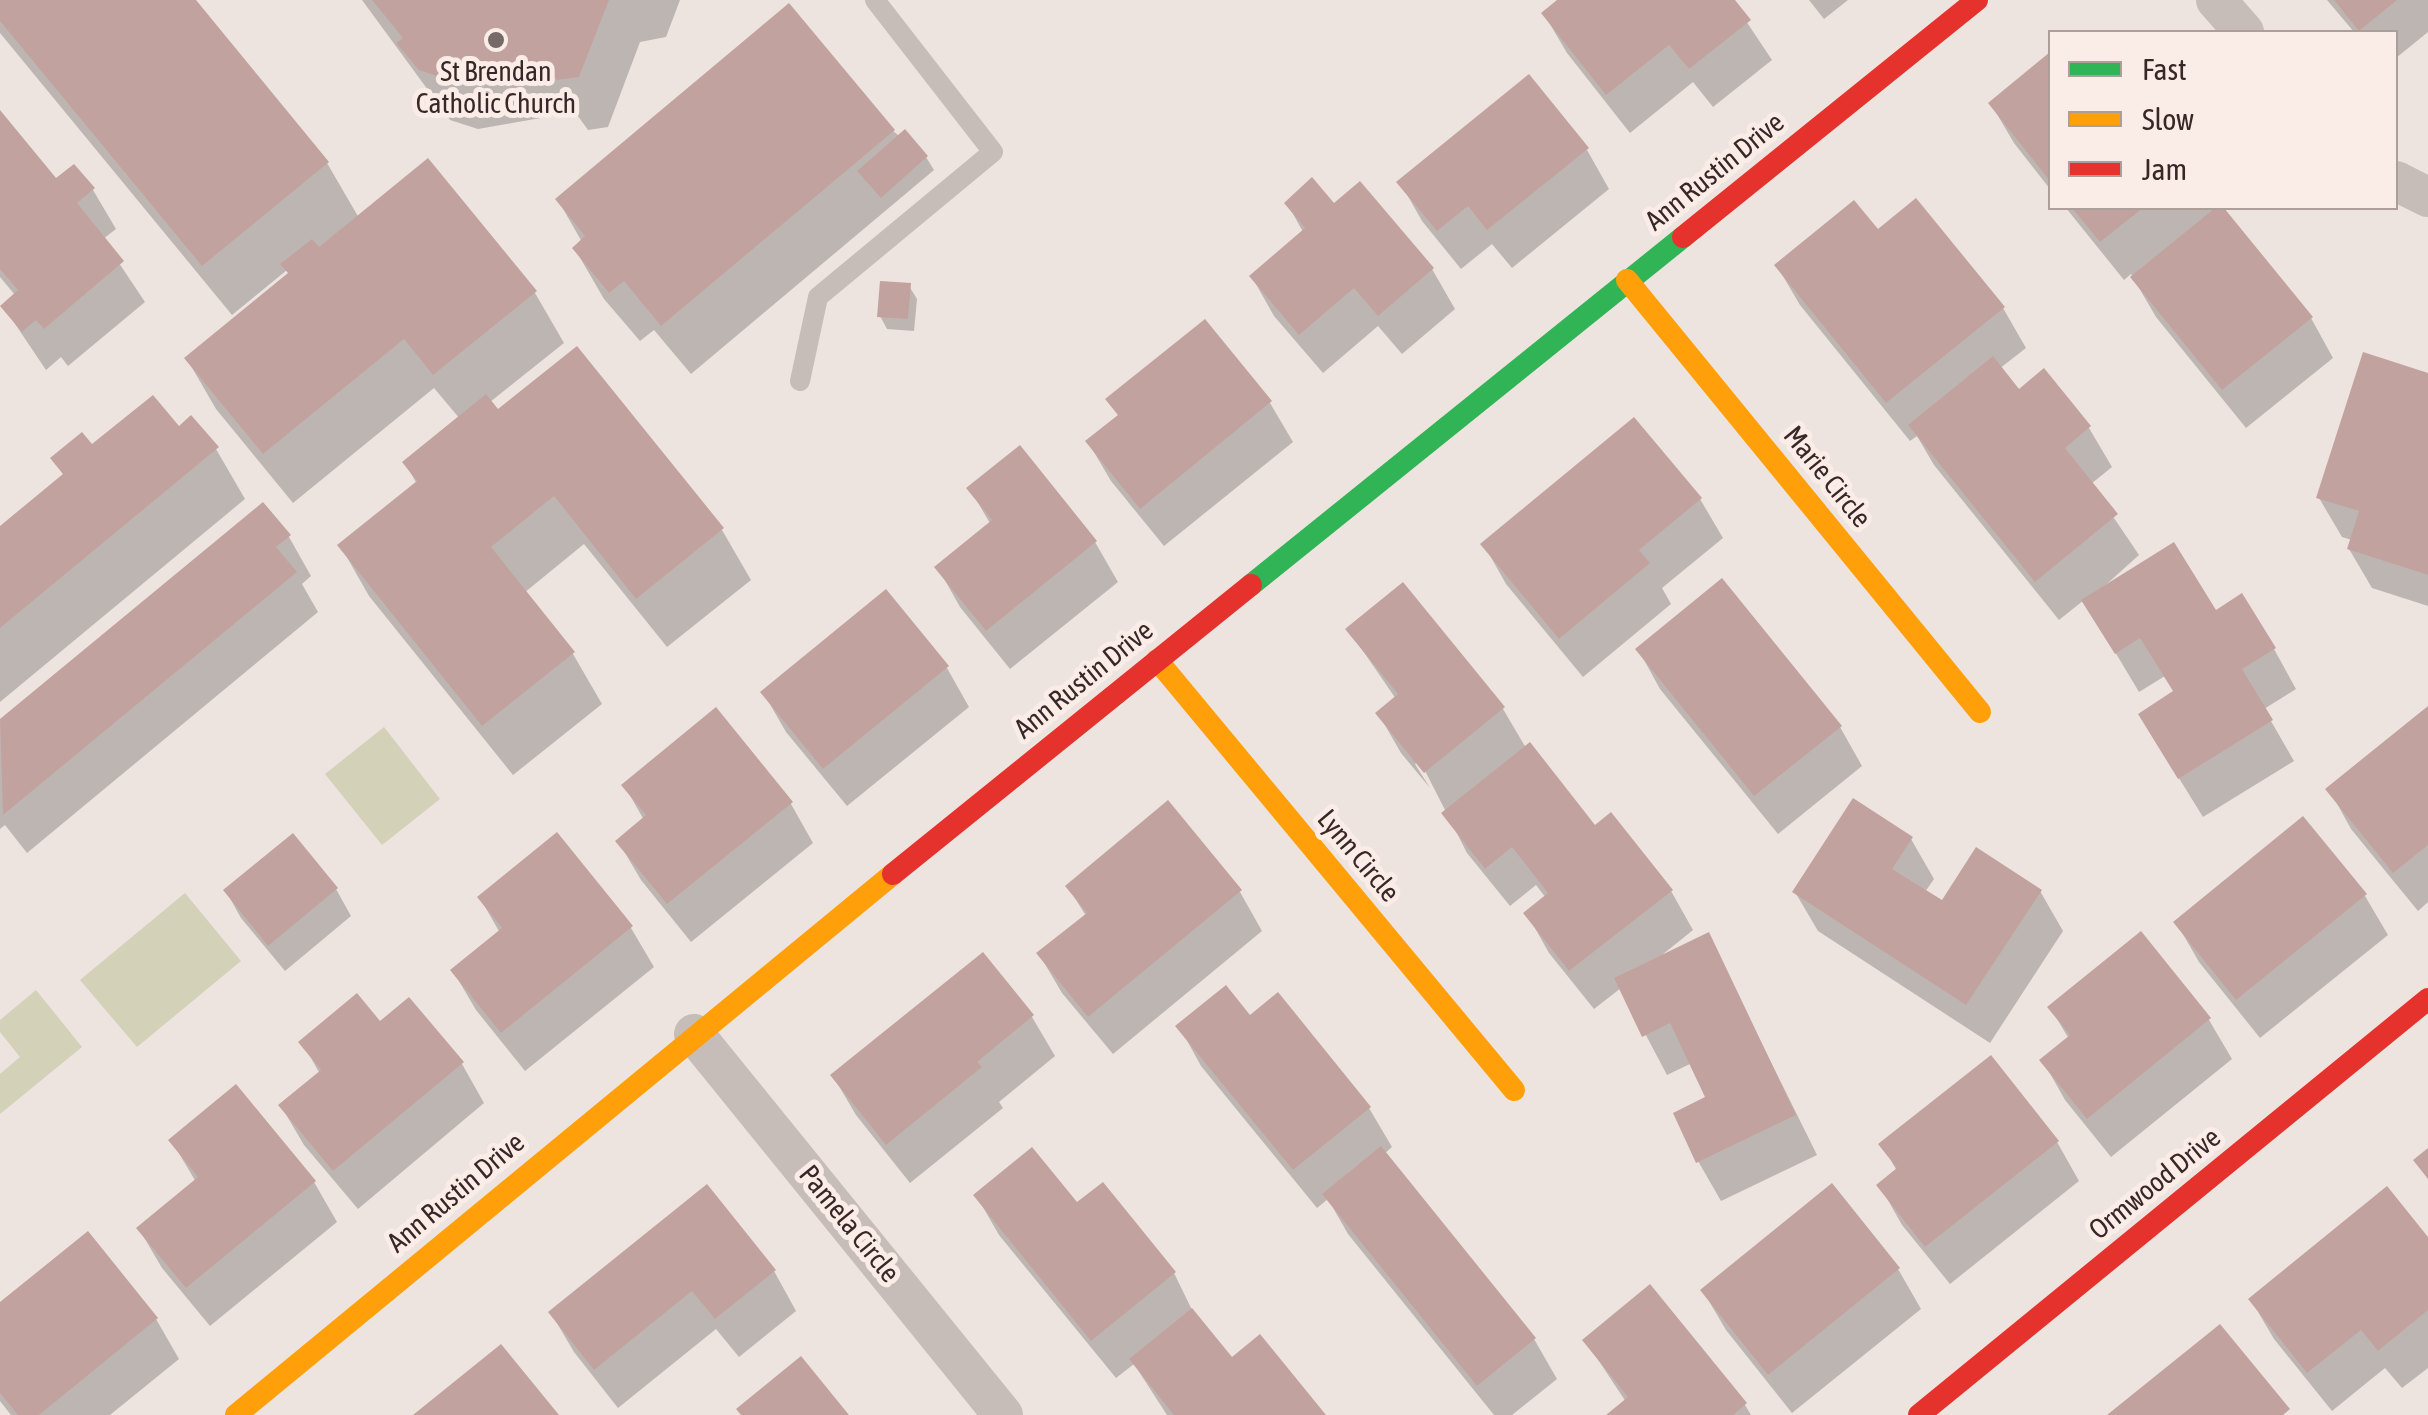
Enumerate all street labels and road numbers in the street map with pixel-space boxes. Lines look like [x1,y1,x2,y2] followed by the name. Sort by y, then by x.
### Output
[1639,106,1791,238] street label: Ann Rustin Drive
[1776,420,1878,534] street label: Marie Circle
[1008,614,1160,746] street label: Ann Rustin Drive
[1310,803,1406,909] street label: Lynn Circle
[2083,1121,2227,1247] street label: Ormwood Drive
[381,1126,531,1260] street label: Ann Rustin Drive
[792,1159,906,1289] street label: Pamela Circle

